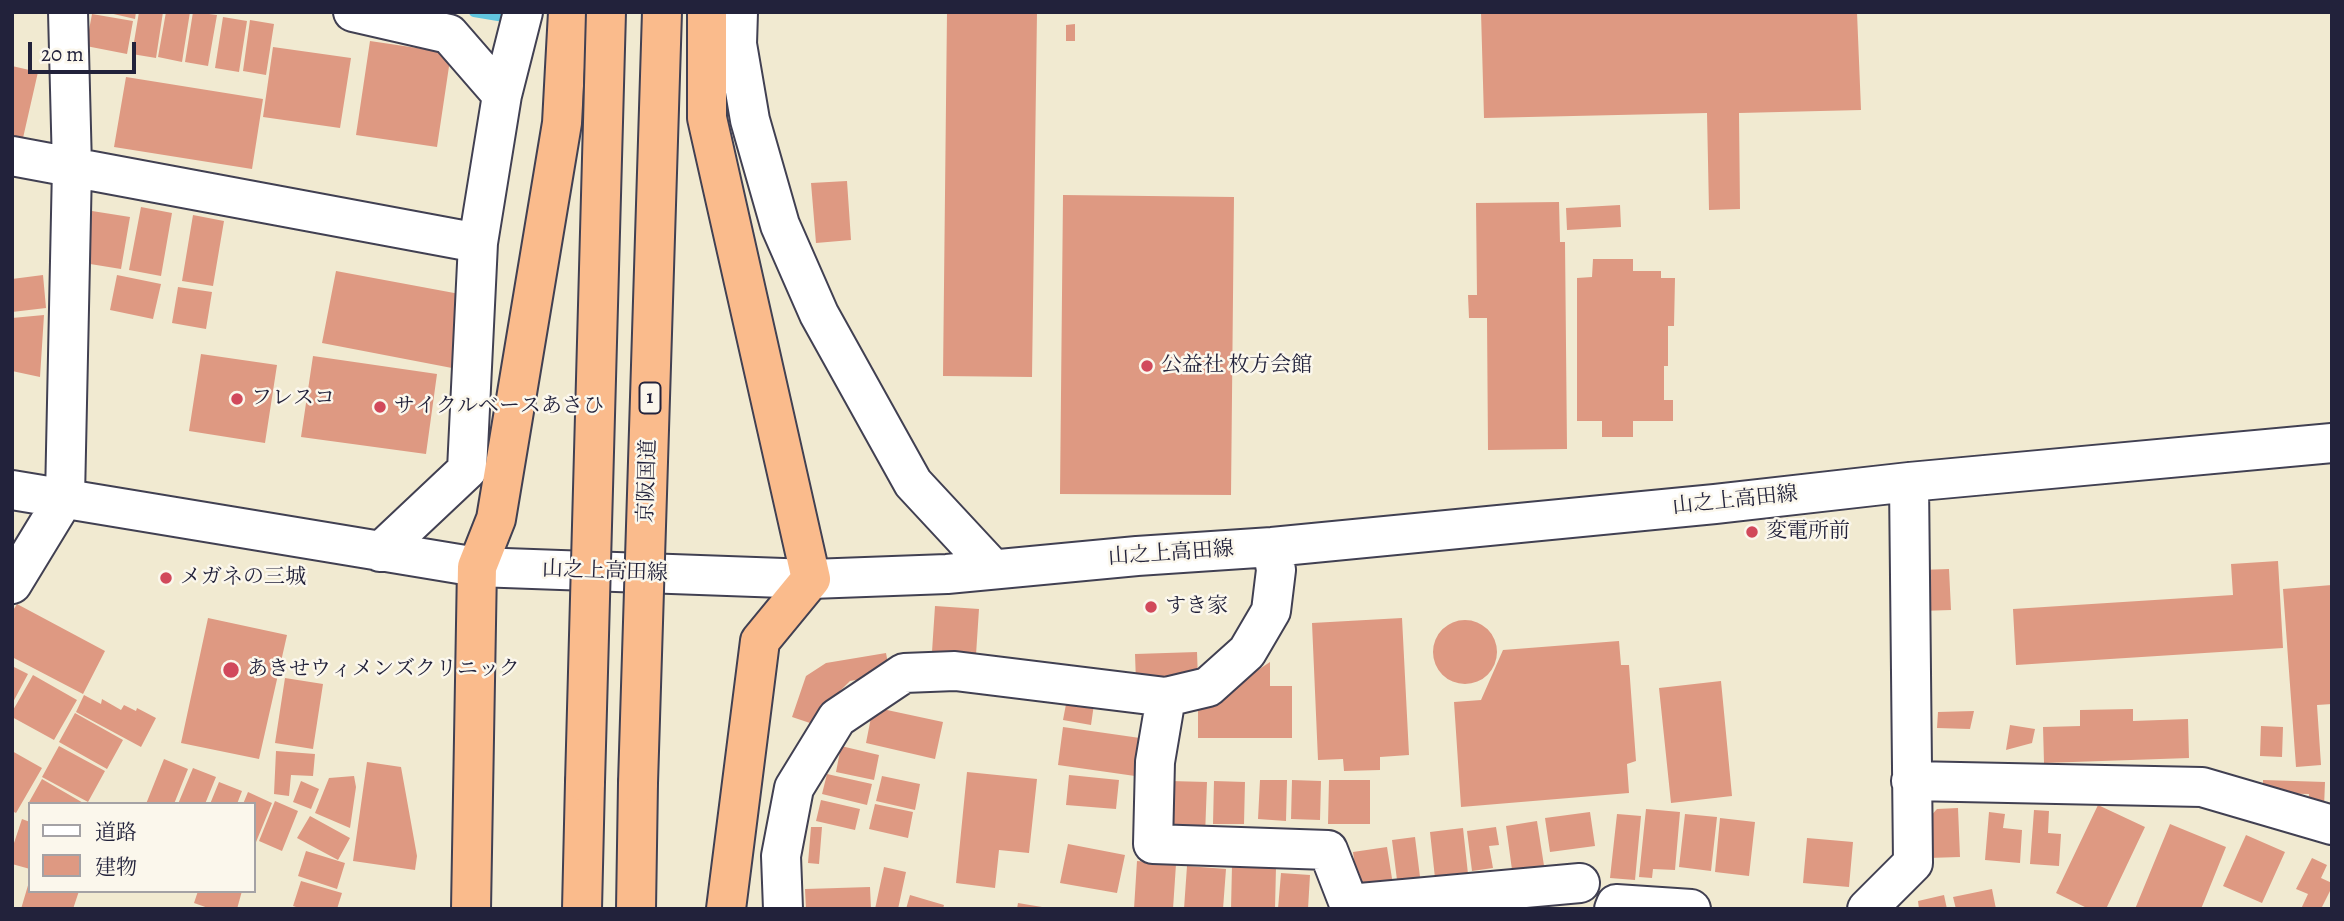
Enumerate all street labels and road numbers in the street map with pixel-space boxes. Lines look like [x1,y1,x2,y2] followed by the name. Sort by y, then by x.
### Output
[640,382,660,414] road number: 1
[634,439,662,523] street label: 京阪国道
[1671,482,1799,520] street label: 山之上高田線
[1107,537,1235,571] street label: 山之上高田線
[542,557,668,587] street label: 山之上高田線

